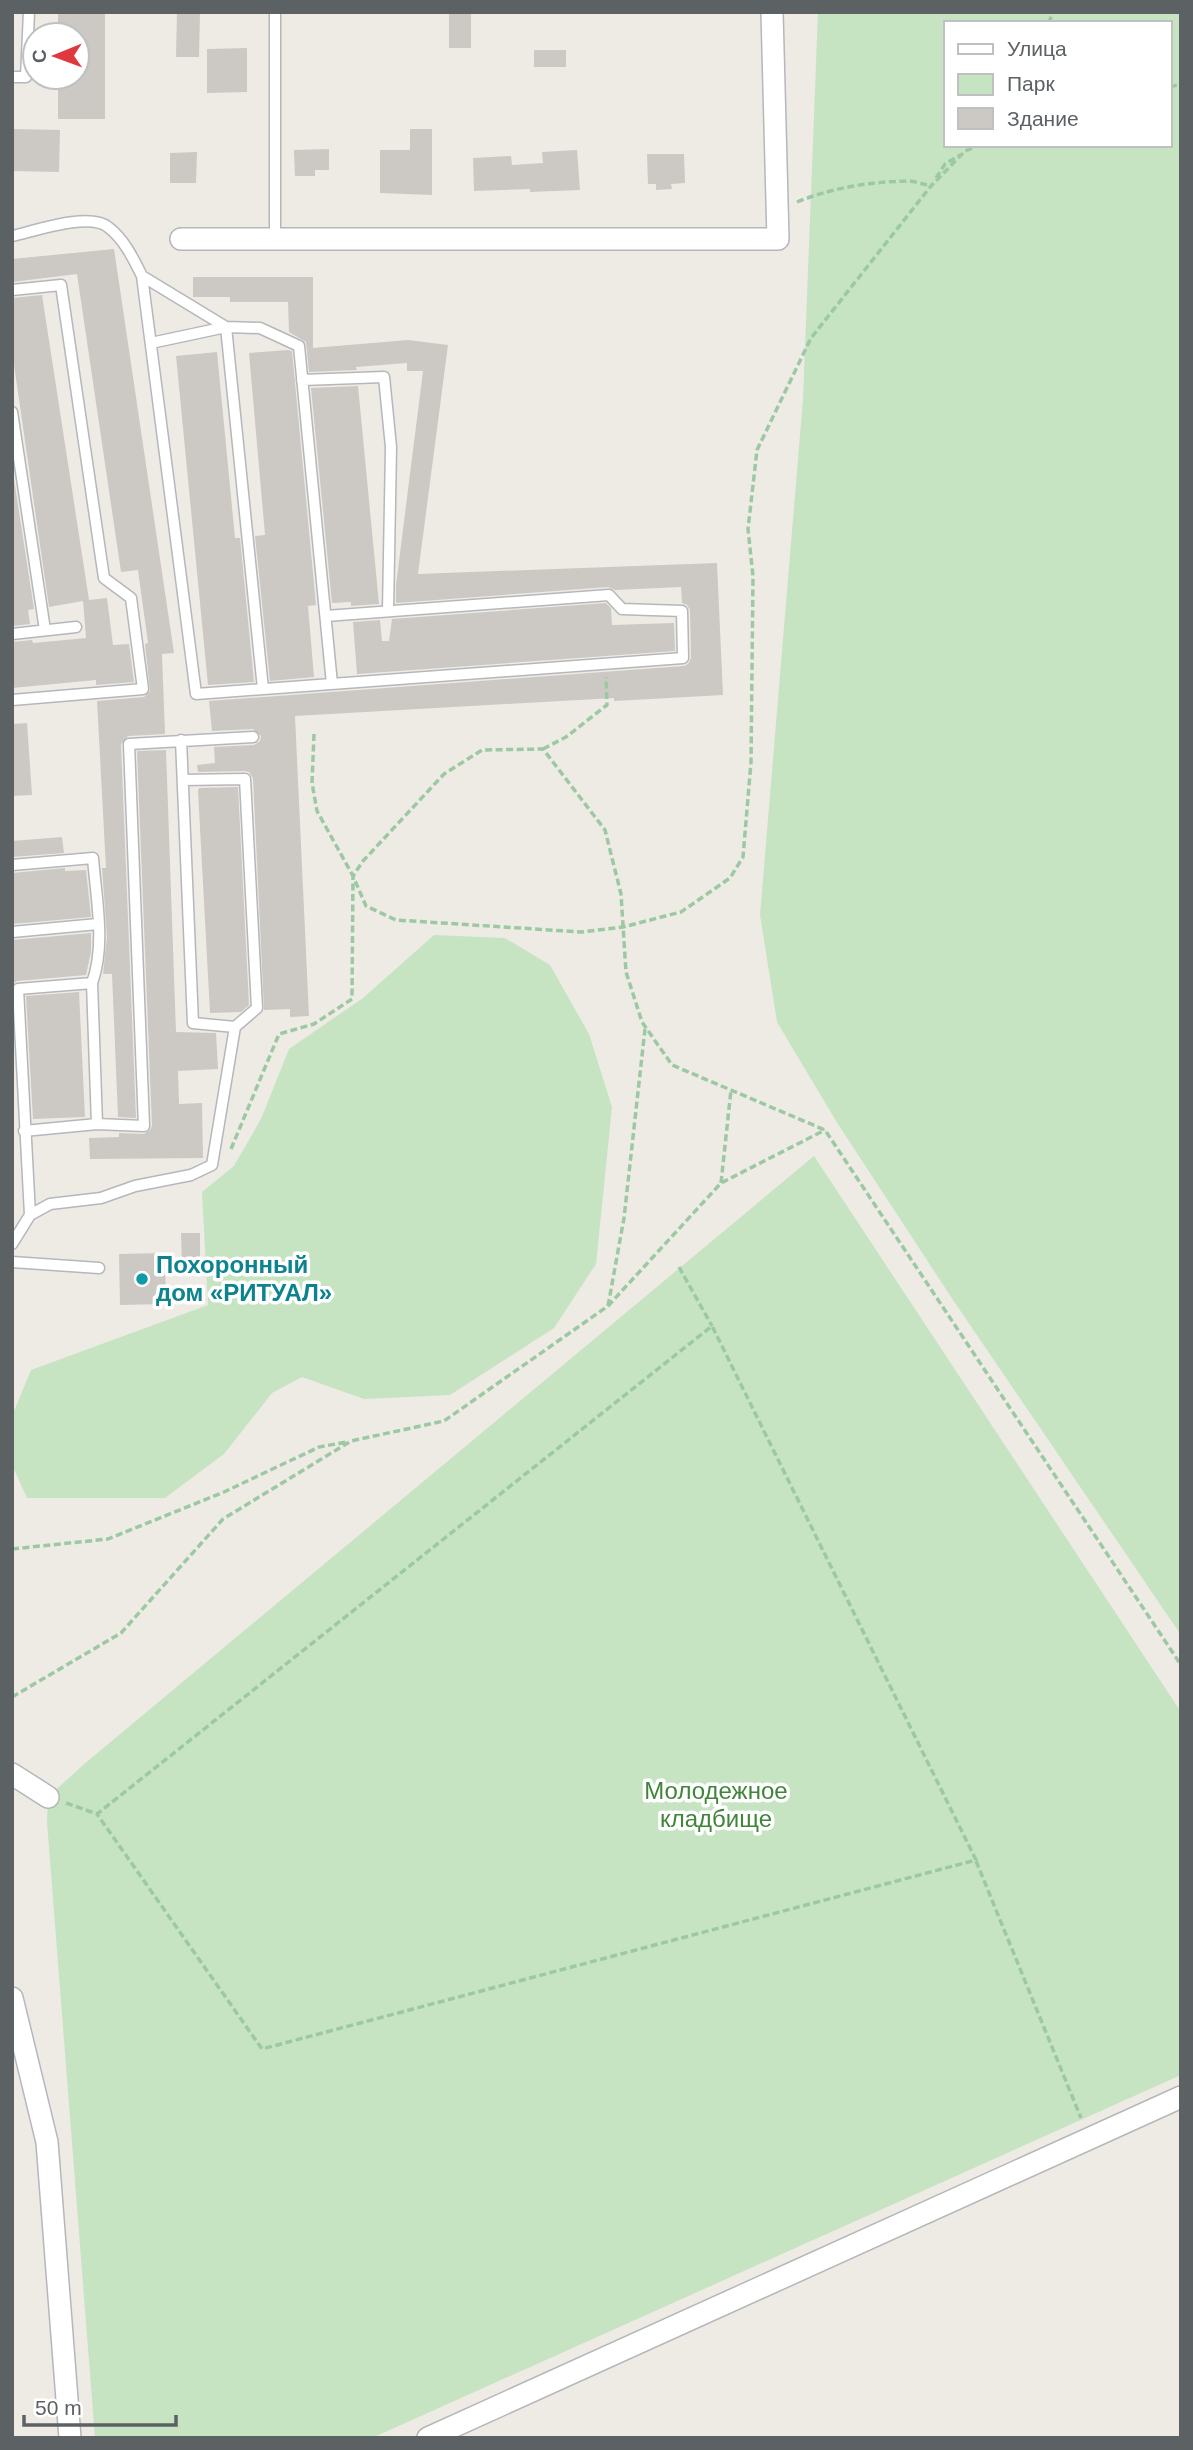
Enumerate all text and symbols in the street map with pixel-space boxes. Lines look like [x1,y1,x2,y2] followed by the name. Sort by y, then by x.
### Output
[21,21,91,91] north arrow
[944,21,1172,147] legend
[1007,37,1067,60] text: Улица
[29,49,50,63] text: С
[1007,72,1055,95] text: Парк
[1007,107,1079,130] text: Здание
[156,1251,332,1306] place label: Похоронный дом «РИТУАЛ»
[134,1271,150,1287] marker: Похоронный дом «РИТУАЛ»
[644,1777,788,1832] park label: Молодежное кладбище
[24,2384,177,2428] scale bar
[35,2396,82,2419] text: 50 m

